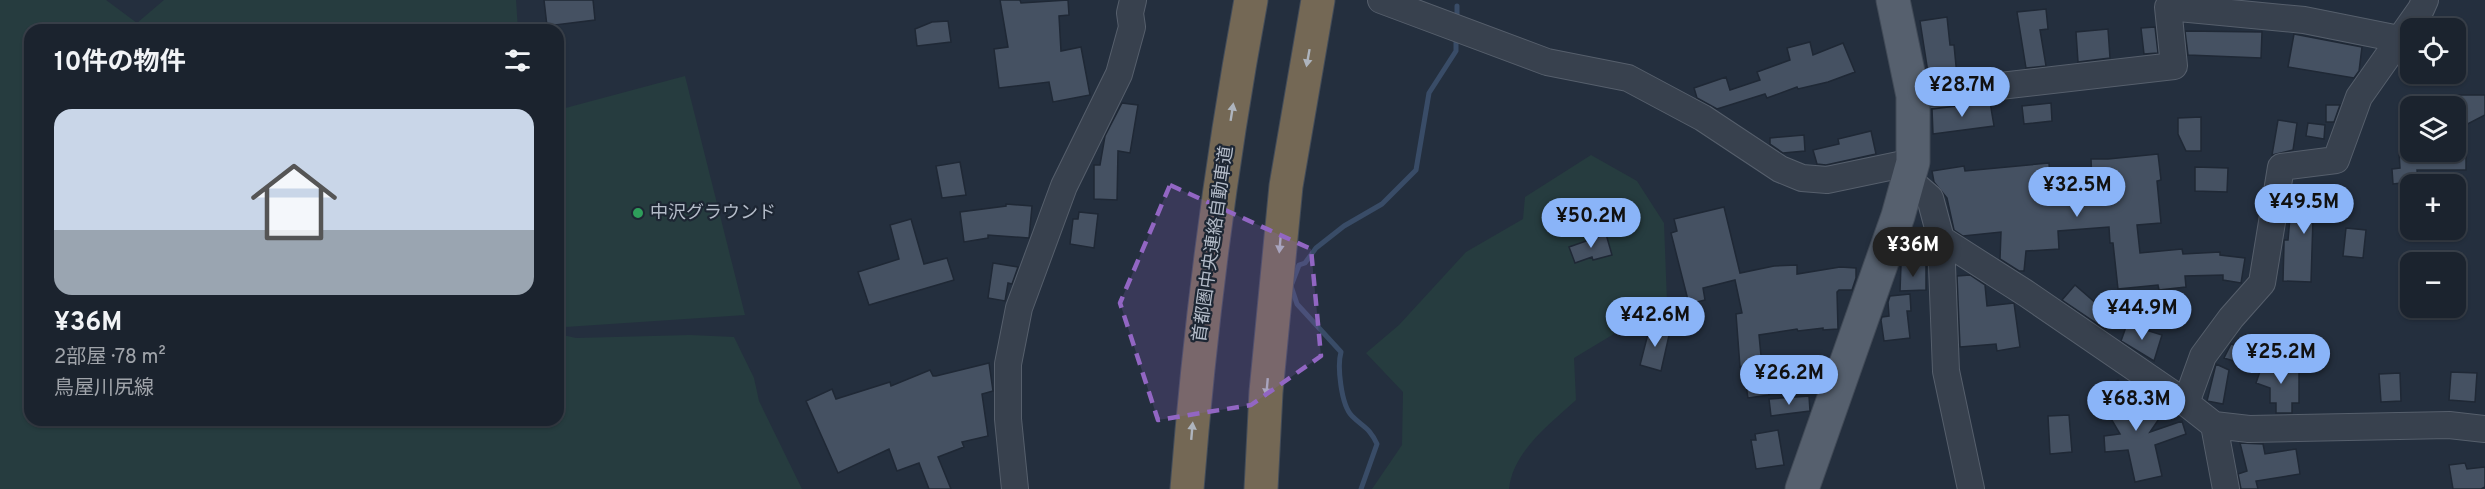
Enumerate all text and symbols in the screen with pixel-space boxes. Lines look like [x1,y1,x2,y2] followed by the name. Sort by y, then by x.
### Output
[2400,18,2466,318] map controls
[2400,18,2466,84] button: locate
[501,44,534,77] icon: filters
[54,47,186,80] text: 10件の物件
[1303,48,1312,67] one-way arrow
[1913,67,2011,118] pin: ¥28.7M
[1929,73,1995,99] text: ¥28.7M
[2400,96,2466,162] button: layers
[1228,103,1237,122] one-way arrow
[1189,144,1239,344] street label: 首都圏中央連絡自動車道
[240,148,348,256] icon: home
[2028,167,2126,218] pin: ¥32.5M
[2042,173,2112,199] text: ¥32.5M
[2400,174,2466,240] button: +
[2255,184,2353,235] pin: ¥49.5M
[2269,190,2339,216] text: ¥49.5M
[1542,198,1640,249] pin: ¥50.2M
[650,202,776,225] place label: 中沢グラウンド
[1556,204,1626,230] text: ¥50.2M
[631,206,645,220] marker: 中沢グラウンド
[1877,227,1949,278] pin: ¥36M
[1887,233,1939,259] text: ¥36M
[1275,234,1285,253] one-way arrow
[2400,252,2466,318] button: −
[2093,290,2191,341] pin: ¥44.9M
[2106,296,2178,322] text: ¥44.9M
[1606,297,1704,348] pin: ¥42.6M
[1620,303,1690,329] text: ¥42.6M
[54,307,122,340] text: ¥36M
[2232,334,2330,385] pin: ¥25.2M
[2246,340,2316,366] text: ¥25.2M
[54,345,166,371] text: 2部屋 · 78 m²
[1740,355,1838,406] pin: ¥26.2M
[1754,361,1824,387] text: ¥26.2M
[54,376,154,402] text: 鳥屋川尻線
[1262,377,1272,396] one-way arrow
[2087,381,2185,432] pin: ¥68.3M
[2101,387,2171,413] text: ¥68.3M
[1187,421,1197,440] one-way arrow

